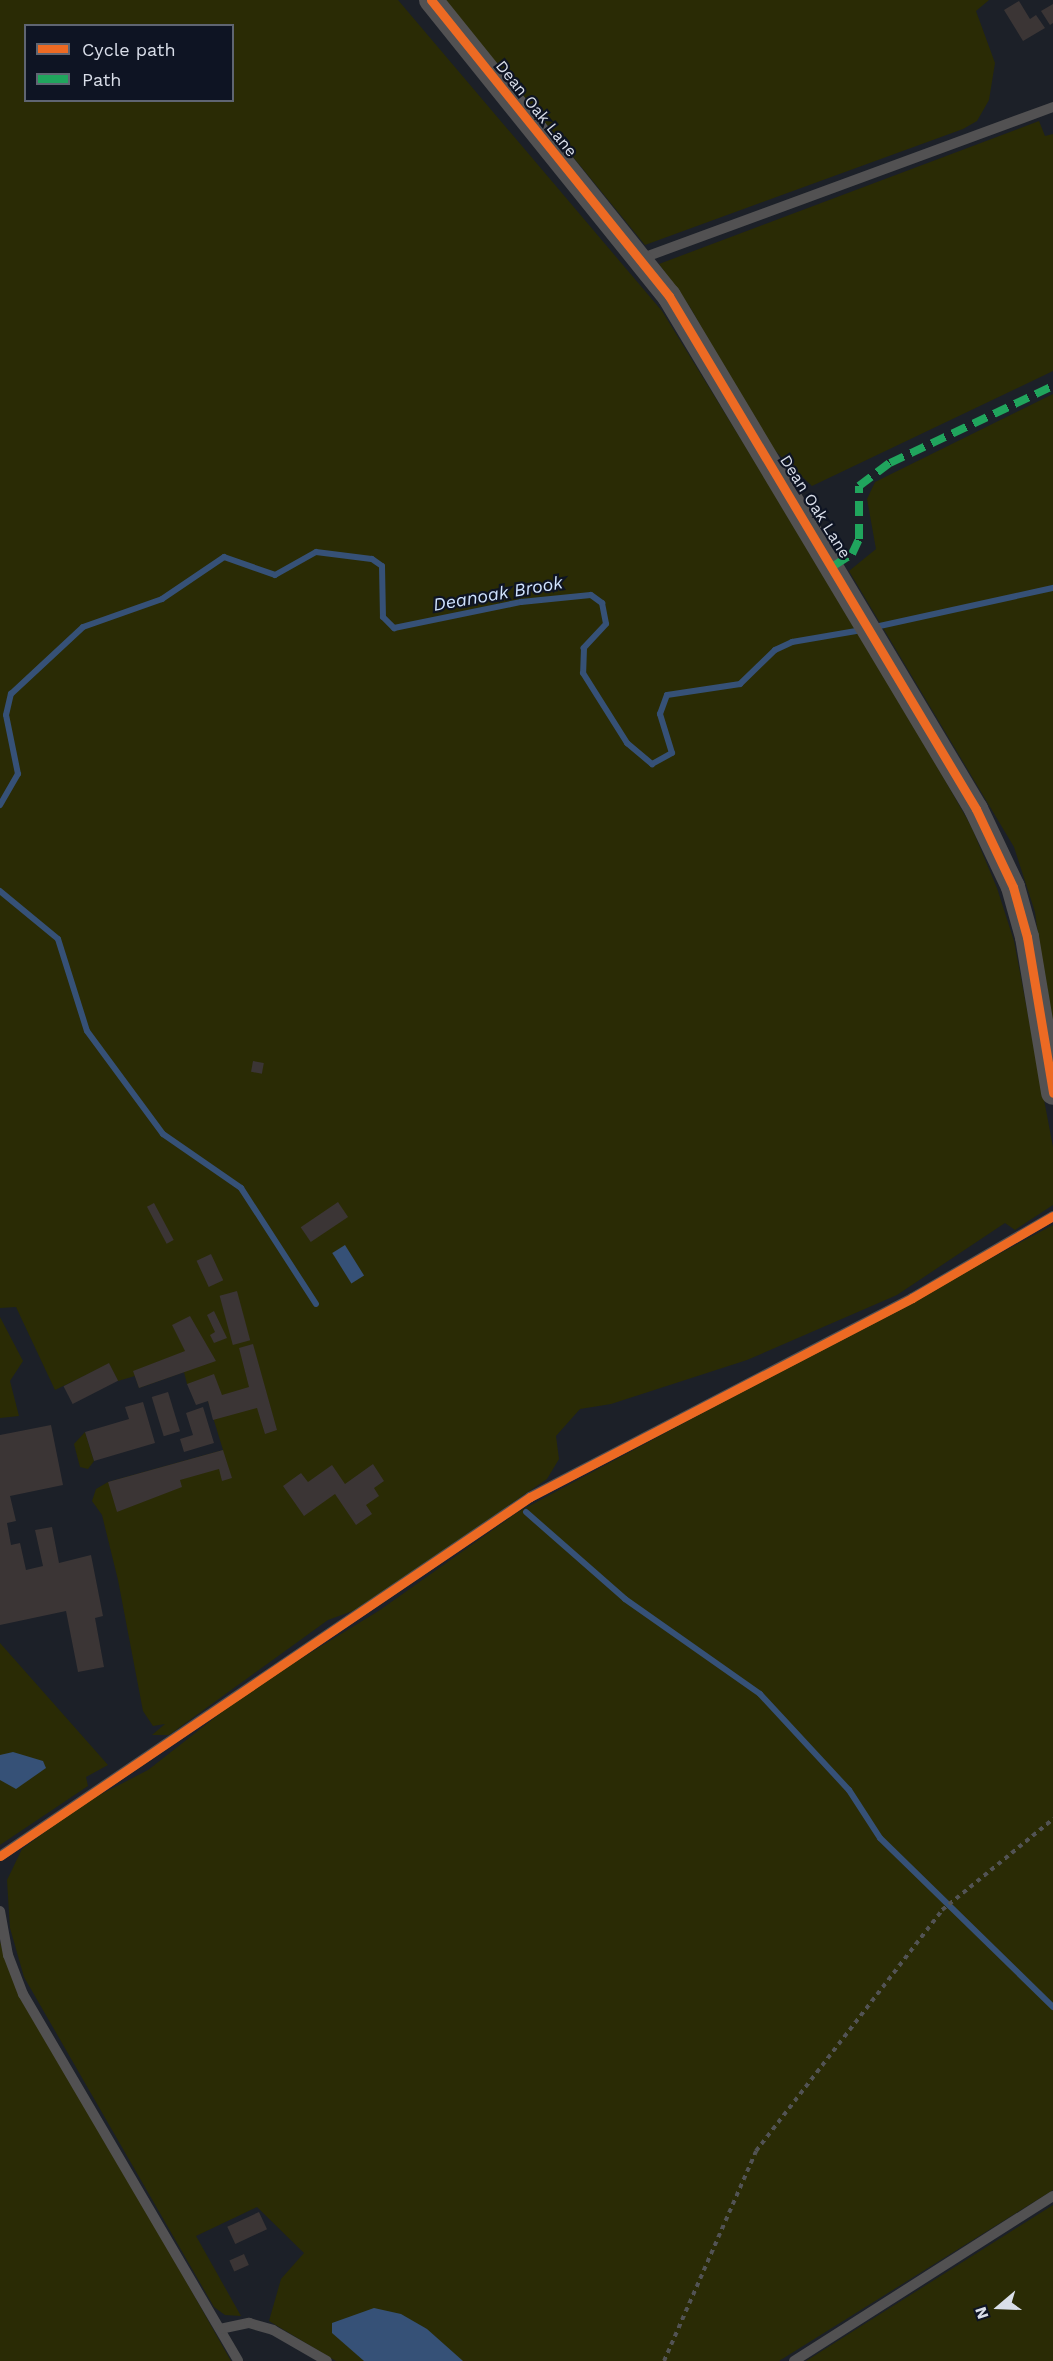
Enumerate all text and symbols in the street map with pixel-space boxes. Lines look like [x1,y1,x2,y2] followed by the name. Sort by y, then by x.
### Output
[24,24,234,102] legend
[82,39,176,60] text: Cycle path
[491,57,581,161] street label: Dean Oak Lane
[82,69,122,90] text: Path
[775,452,855,562] street label: Dean Oak Lane
[431,572,565,616] water label: Deanoak Brook
[969,2277,1029,2337] north arrow
[971,2304,992,2322] text: N

